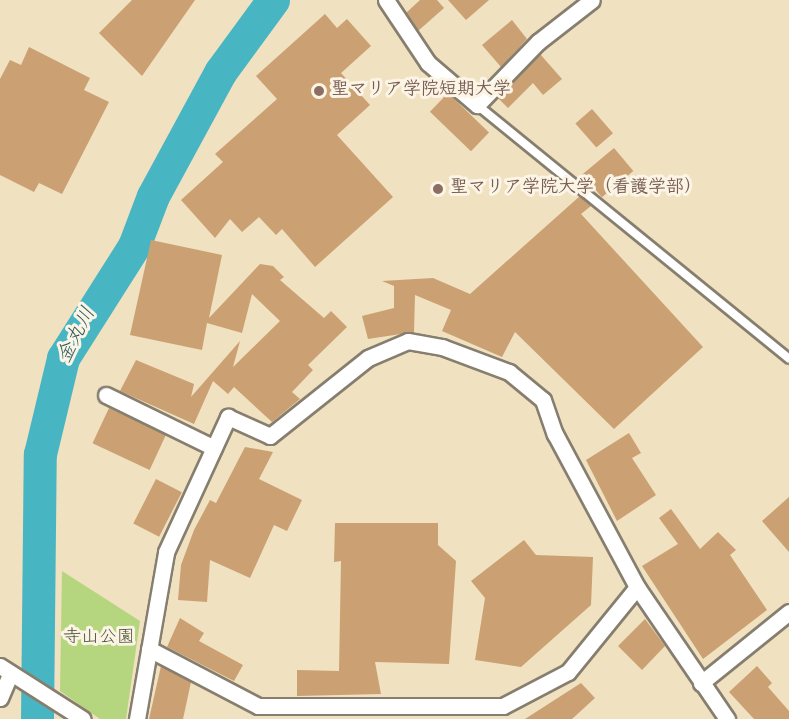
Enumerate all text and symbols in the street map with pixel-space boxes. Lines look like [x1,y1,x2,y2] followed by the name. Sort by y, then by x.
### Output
[331,80,511,102] place label: 聖マリア学院短期大学
[312,84,326,98] marker: 聖マリア学院短期大学
[450,178,702,200] place label: 聖マリア学院大学（看護学部）
[431,182,445,196] marker: 聖マリア学院大学（看護学部）
[54,304,102,368] water label: 金丸川
[63,628,135,650] park label: 寺山公園

